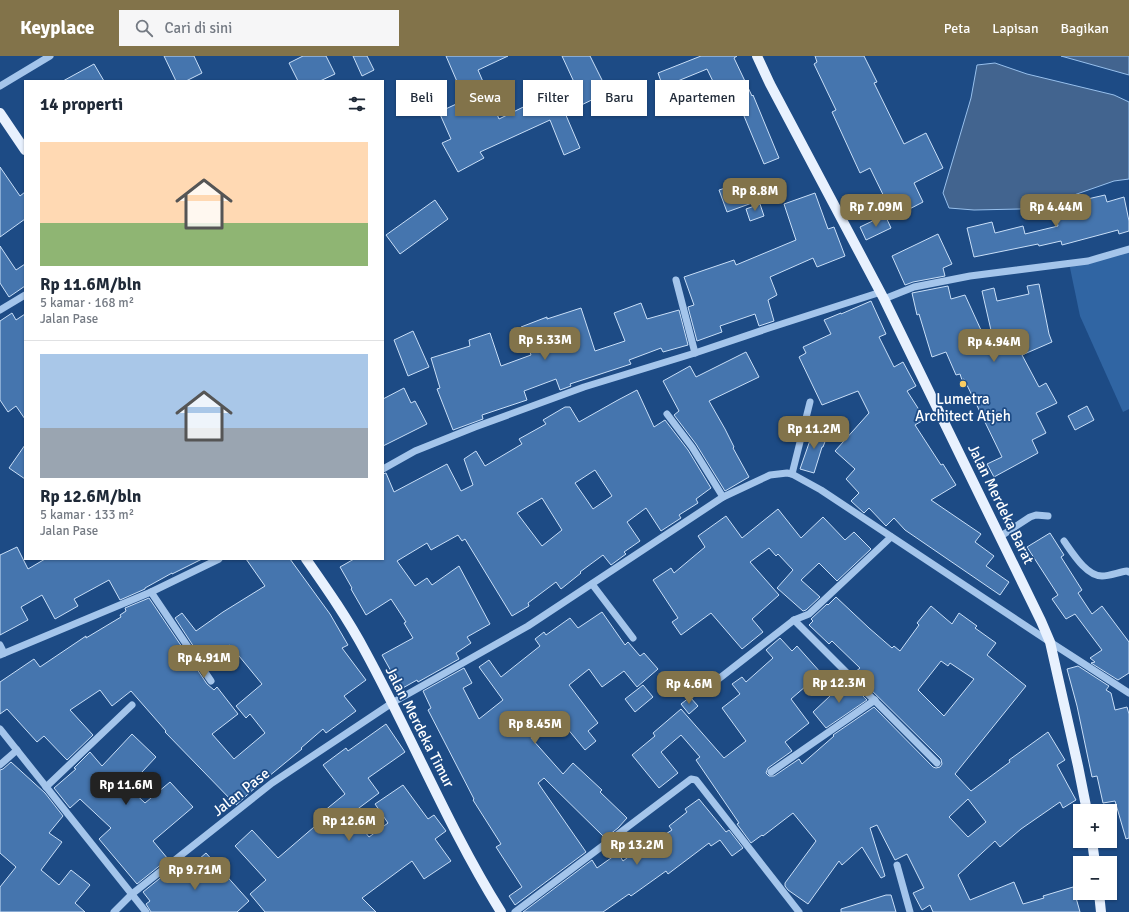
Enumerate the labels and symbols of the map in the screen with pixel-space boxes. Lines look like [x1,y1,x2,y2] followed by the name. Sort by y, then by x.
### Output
[718,178,792,212] pin: Rp 8.8M
[835,194,917,228] pin: Rp 7.09M
[1015,194,1097,228] pin: Rp 4.44M
[504,327,586,361] pin: Rp 5.33M
[953,329,1035,363] pin: Rp 4.94M
[958,379,968,389] marker: Lumetra Architect Atjeh
[915,390,1011,425] place label: Lumetra Architect Atjeh
[773,416,855,450] pin: Rp 11.2M
[964,441,1038,567] street label: Jalan Merdeka Barat
[163,645,245,679] pin: Rp 4.91M
[382,663,459,791] street label: Jalan Merdeka Timur
[798,670,880,704] pin: Rp 12.3M
[652,671,726,705] pin: Rp 4.6M
[494,711,576,745] pin: Rp 8.45M
[209,764,273,820] street label: Jalan Pase
[85,772,167,806] pin: Rp 11.6M
[308,808,390,842] pin: Rp 12.6M
[596,832,678,866] pin: Rp 13.2M
[154,857,236,891] pin: Rp 9.71M

